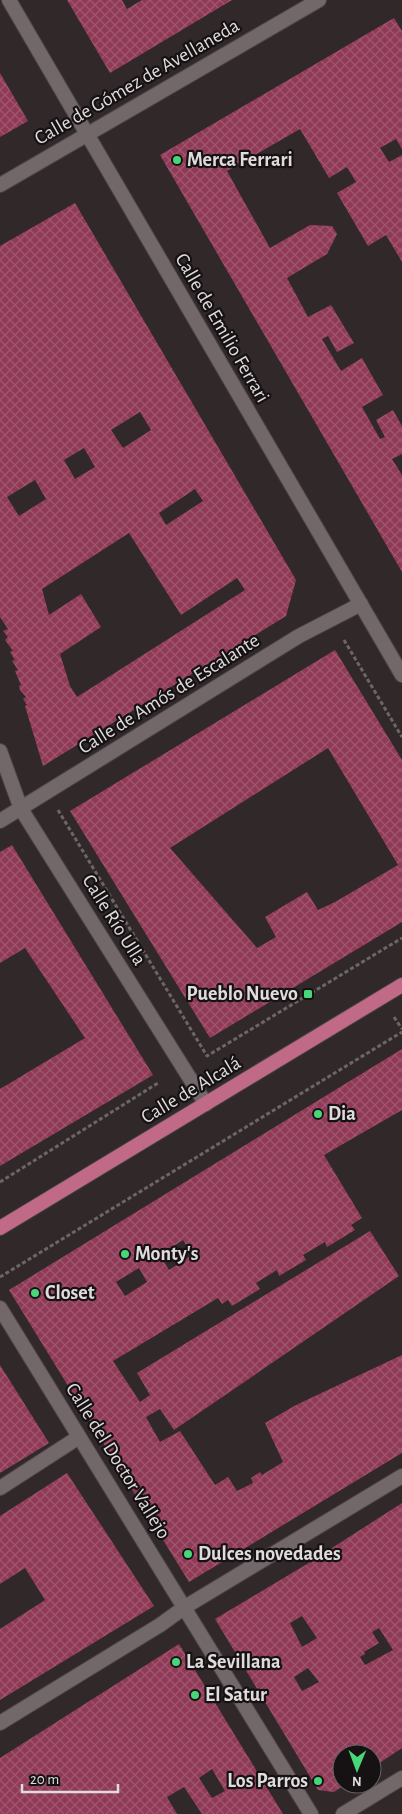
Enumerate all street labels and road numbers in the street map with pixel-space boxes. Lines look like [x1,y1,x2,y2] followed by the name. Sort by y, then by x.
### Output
[31,15,243,149] street label: Calle de Gómez de Avellaneda
[171,250,273,406] street label: Calle de Emilio Ferrari
[75,630,263,758] street label: Calle de Amós de Escalante
[78,871,150,969] street label: Calle Río Ulla
[138,1052,244,1128] street label: Calle de Alcalá
[62,1380,174,1542] street label: Calle del Doctor Vallejo

